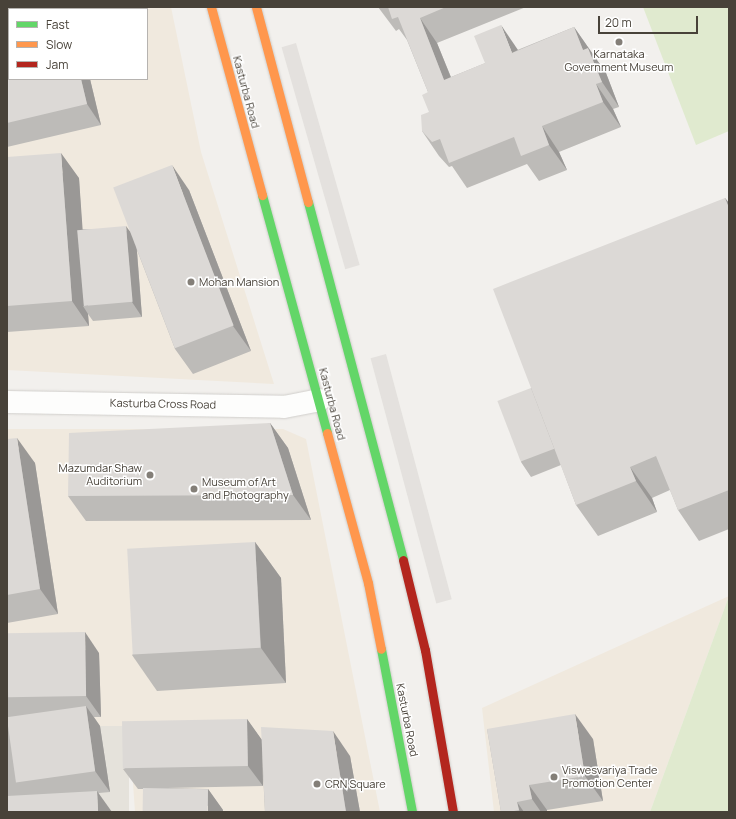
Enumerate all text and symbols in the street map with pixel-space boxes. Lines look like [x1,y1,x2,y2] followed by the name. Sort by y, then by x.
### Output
[8,8,148,80] legend
[600,8,700,34] scale bar
[605,14,632,31] text: 20 m
[46,16,70,33] text: Fast
[46,36,72,53] text: Slow
[614,37,624,47] marker: Karnataka Government Museum
[565,48,673,74] place label: Karnataka Government Museum
[230,54,262,130] street label: Kasturba Road
[46,56,68,73] text: Jam
[199,275,279,289] place label: Mohan Mansion
[186,277,196,287] marker: Mohan Mansion
[316,366,348,442] street label: Kasturba Road
[110,396,216,412] street label: Kasturba Cross Road
[59,462,142,488] place label: Mazumdar Shaw Auditorium
[145,470,155,480] marker: Mazumdar Shaw Auditorium
[202,476,289,502] place label: Museum of Art and Photography
[189,484,199,494] marker: Museum of Art and Photography
[393,682,421,758] street label: Kasturba Road
[562,764,657,790] place label: Viswesvariya Trade Promotion Center
[549,772,559,782] marker: Viswesvariya Trade Promotion Center
[325,777,386,791] place label: CRN Square
[312,779,322,789] marker: CRN Square

